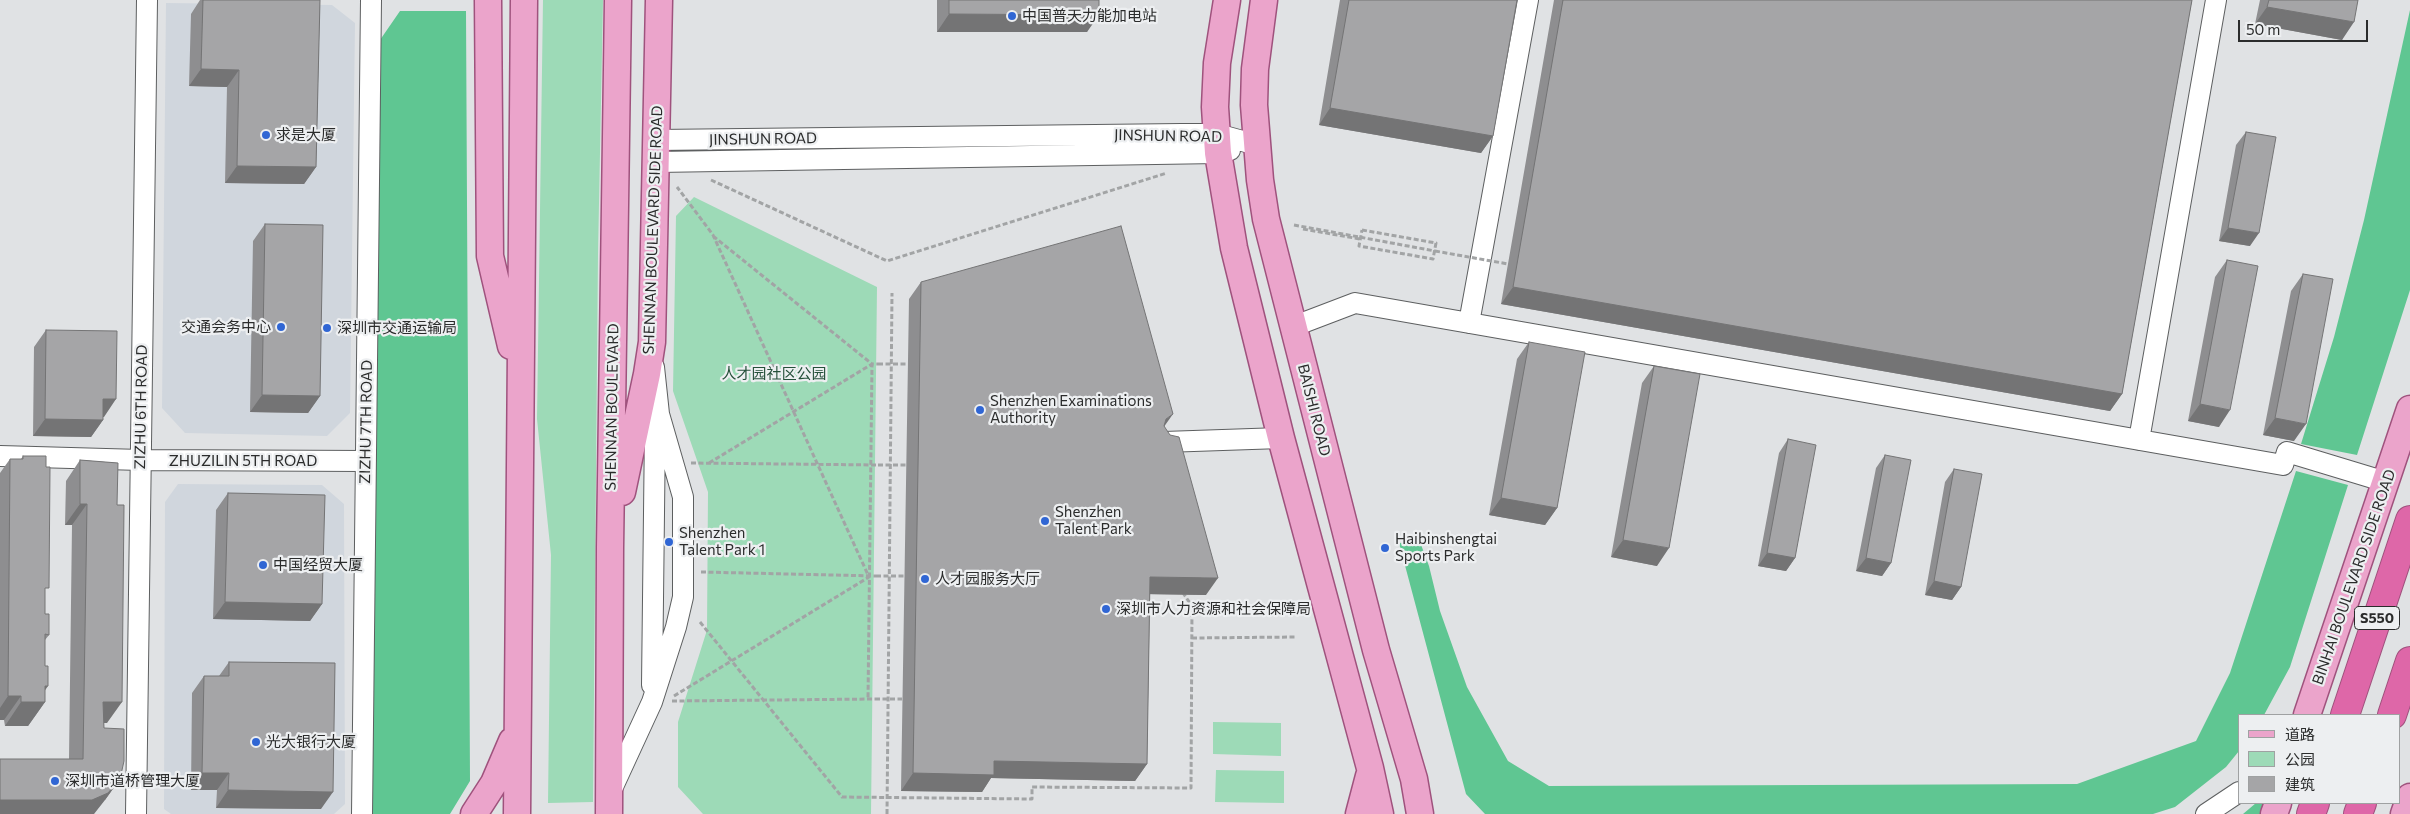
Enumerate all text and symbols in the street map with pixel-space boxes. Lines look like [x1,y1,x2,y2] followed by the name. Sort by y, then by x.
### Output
[1022,7,1157,25] place label: 中国普天力能加电站
[1006,10,1018,22] marker: 中国普天力能加电站
[2240,10,2370,42] scale bar
[2246,20,2280,38] text: 50 m
[640,105,666,355] street label: SHENNAN BOULEVARD SIDE ROAD
[276,126,336,144] place label: 求是大厦
[1114,126,1222,146] street label: JINSHUN ROAD
[260,129,272,141] marker: 求是大厦
[709,129,817,149] street label: JINSHUN ROAD
[181,318,271,336] place label: 交通会务中心
[337,319,457,337] place label: 深圳市交通运输局
[275,321,287,333] marker: 交通会务中心
[321,322,333,334] marker: 深圳市交通运输局
[602,323,622,491] street label: SHENNAN BOULEVARD
[131,344,151,470] street label: ZIZHU 6TH ROAD
[356,360,376,484] street label: ZIZHU 7TH ROAD
[1294,362,1334,458] street label: BAISHI ROAD
[722,365,826,383] park label: 人才园社区公园
[990,392,1152,427] place label: Shenzhen Examinations Authority
[974,404,986,416] marker: Shenzhen Examinations Authority
[169,452,317,470] street label: ZHUZILIN 5TH ROAD
[2309,467,2399,687] street label: BINHAI BOULEVARD SIDE ROAD
[1055,503,1132,538] place label: Shenzhen Talent Park
[1039,515,1051,527] marker: Shenzhen Talent Park
[679,524,765,559] place label: Shenzhen Talent Park 1
[1395,530,1497,565] place label: Haibinshengtai Sports Park
[663,536,675,548] marker: Shenzhen Talent Park 1
[1379,542,1391,554] marker: Haibinshengtai Sports Park
[273,556,363,574] place label: 中国经贸大厦
[257,559,269,571] marker: 中国经贸大厦
[935,570,1040,588] place label: 人才园服务大厅
[919,573,931,585] marker: 人才园服务大厅
[1116,600,1311,618] place label: 深圳市人力资源和社会保障局
[1100,603,1112,615] marker: 深圳市人力资源和社会保障局
[2354,606,2400,630] road number: S550
[2238,714,2400,804] legend
[2285,725,2315,743] text: 道路
[266,733,356,751] place label: 光大银行大厦
[250,736,262,748] marker: 光大银行大厦
[2285,750,2315,768] text: 公园
[65,772,200,790] place label: 深圳市道桥管理大厦
[49,775,61,787] marker: 深圳市道桥管理大厦
[2285,775,2315,793] text: 建筑

